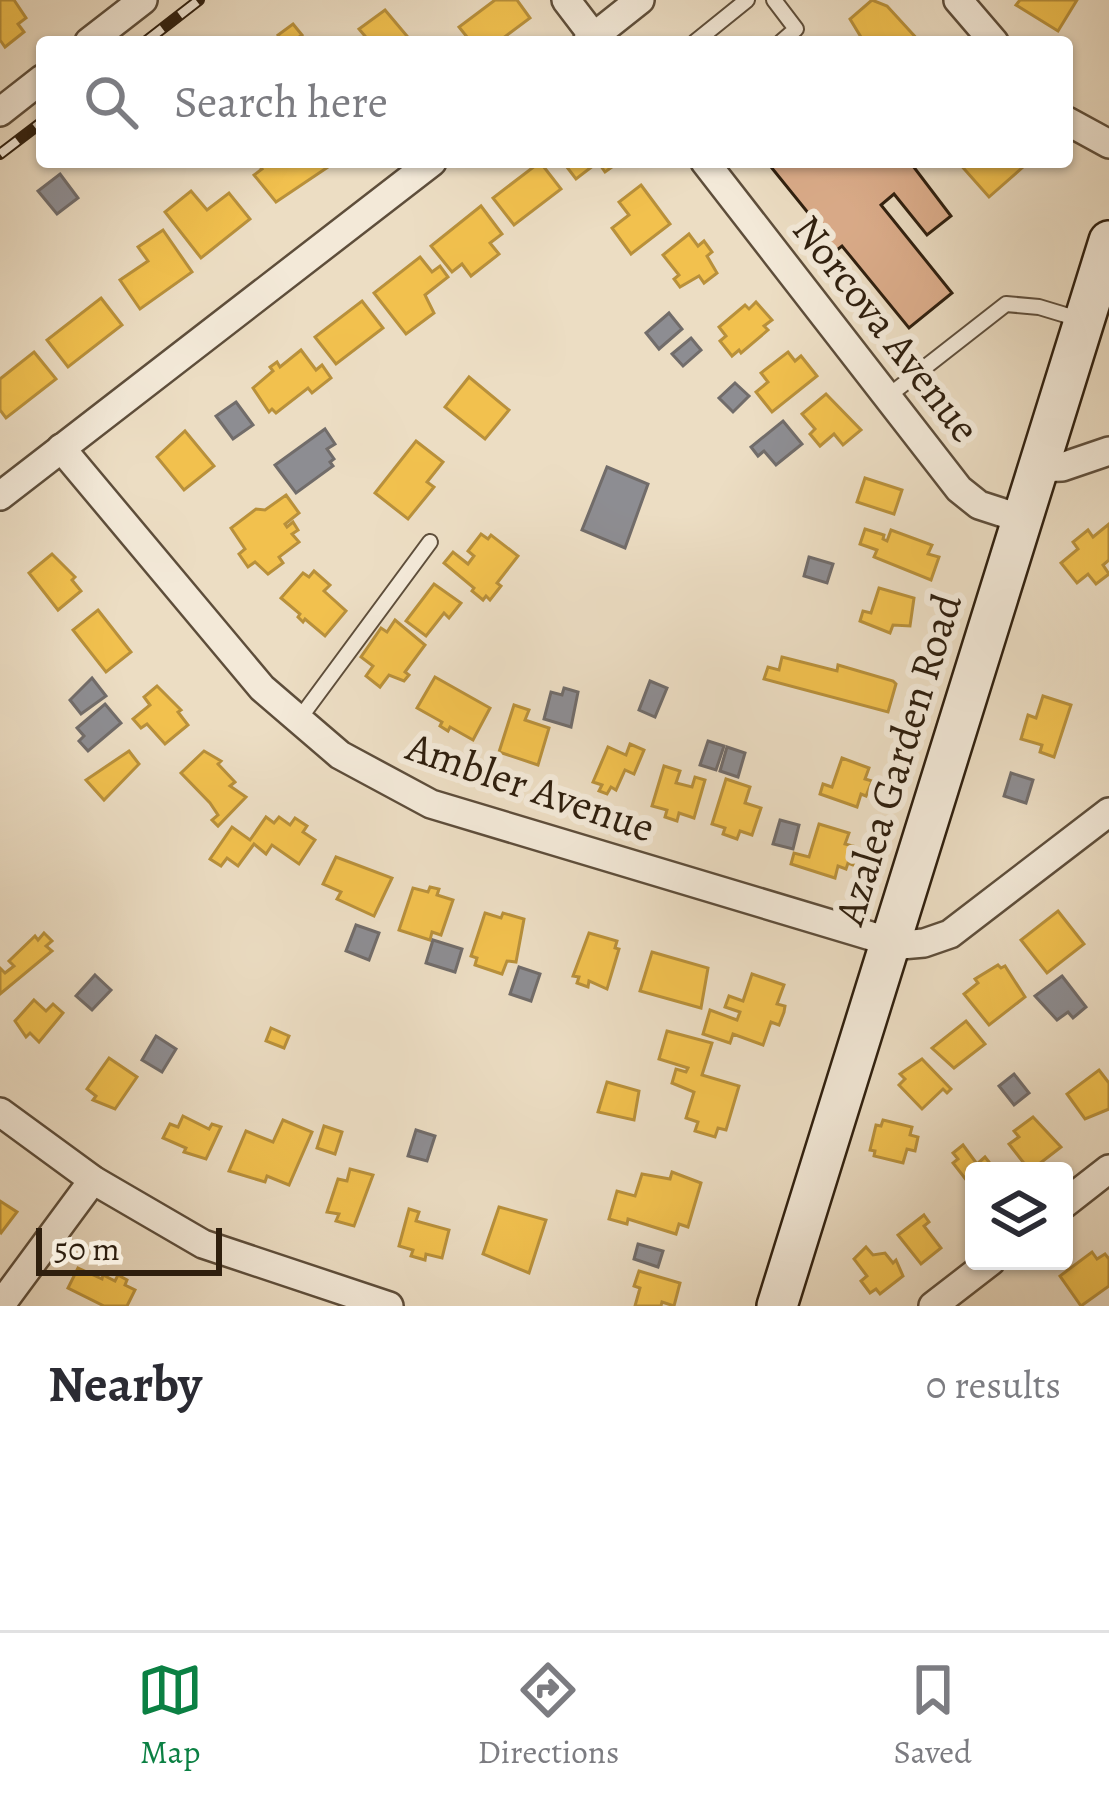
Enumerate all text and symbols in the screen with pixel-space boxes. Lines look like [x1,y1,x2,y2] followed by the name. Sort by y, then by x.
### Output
[36,36,1073,168] search box
[78,69,144,135] icon: search
[174,71,388,133] text: Search here
[780,203,994,454] street label: Norcova Avenue
[820,586,975,933] street label: Azalea Garden Road
[398,717,662,856] street label: Ambler Avenue
[965,1162,1073,1270] map controls
[965,1162,1073,1270] button: layers
[36,1222,222,1275] scale bar
[54,1226,120,1271] text: 50 m
[48,1349,202,1419] text: Nearby
[926,1358,1061,1411] text: 0 results
[137,1657,203,1774] tab: Map
[478,1657,619,1774] tab: Directions
[894,1657,972,1774] tab: Saved

